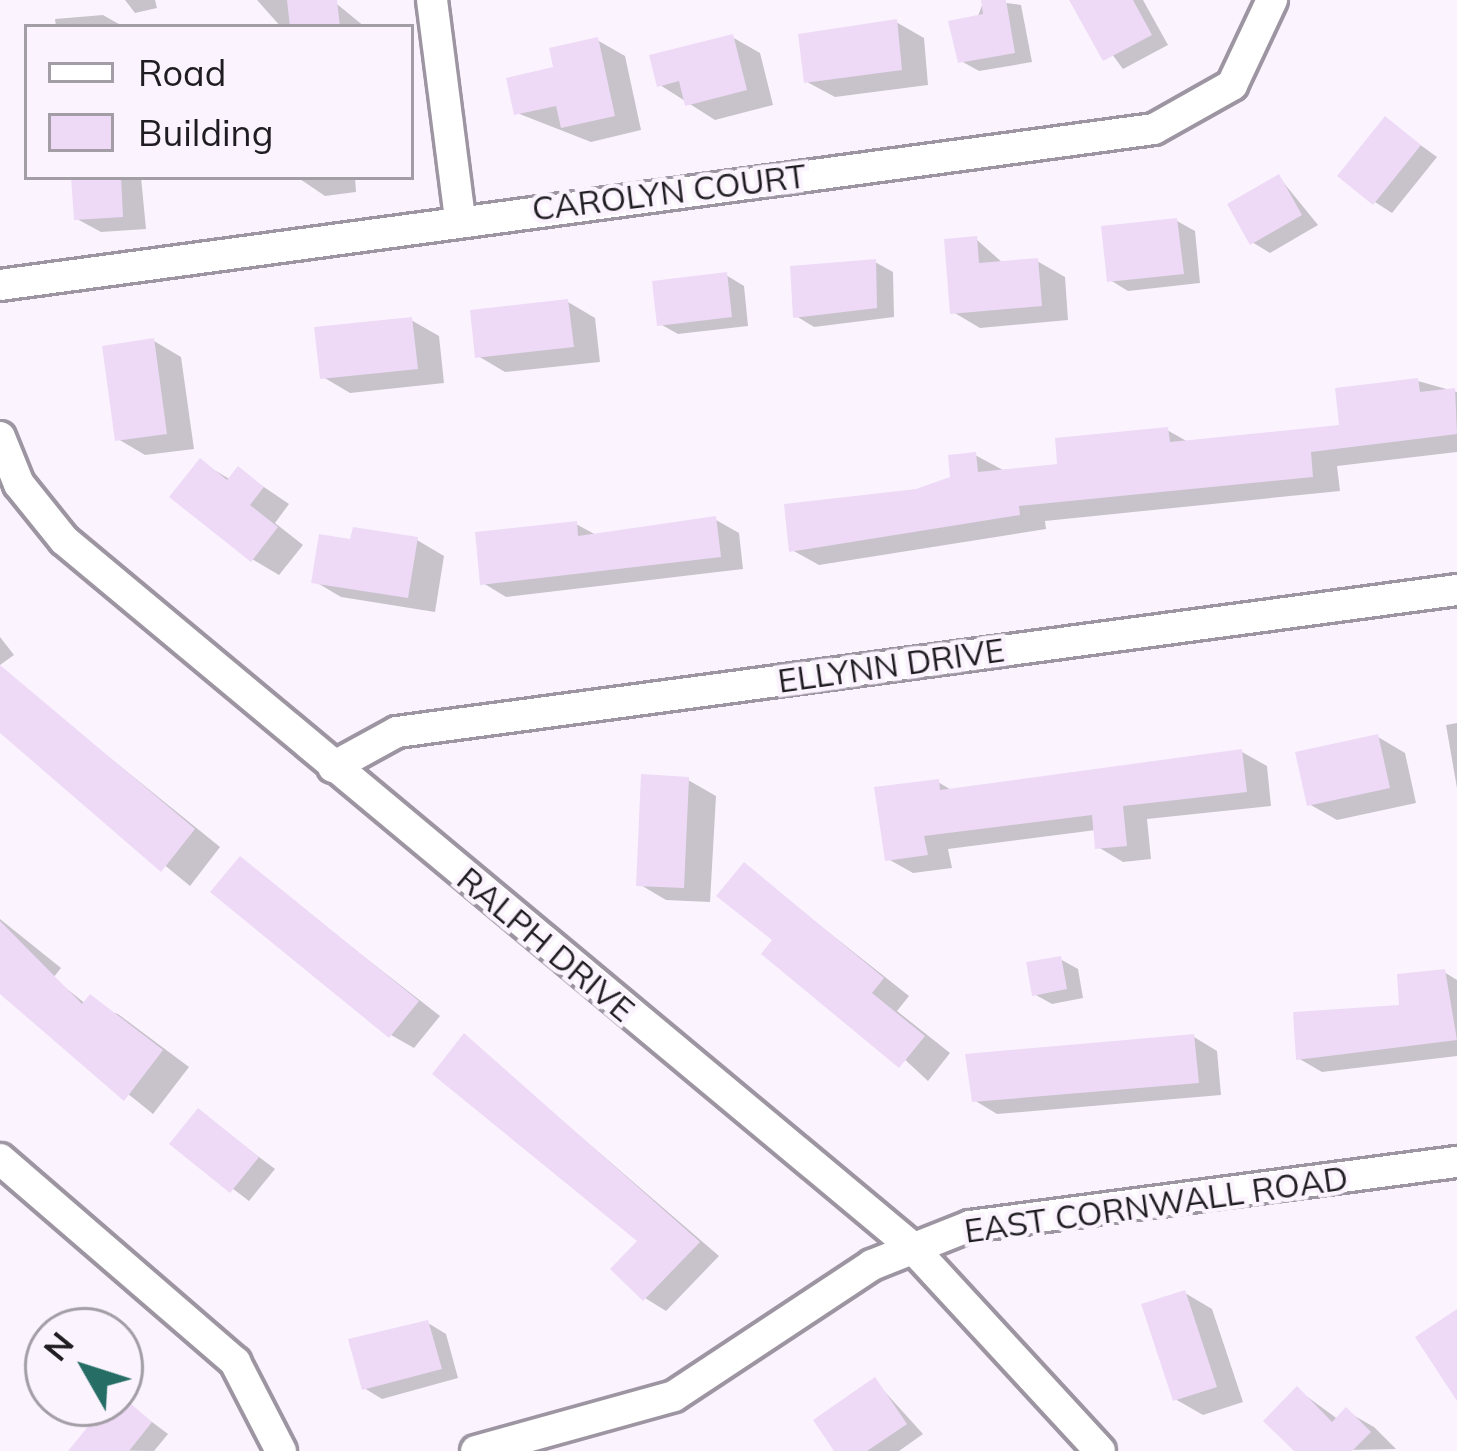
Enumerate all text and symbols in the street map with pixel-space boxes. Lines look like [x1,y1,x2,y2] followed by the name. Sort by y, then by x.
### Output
[24,24,414,180] legend
[138,50,226,95] text: Road
[138,110,273,155] text: Building
[530,156,808,228] street label: CAROLYN COURT
[775,629,1007,701] street label: ELLYNN DRIVE
[450,859,642,1029] street label: RALPH DRIVE
[962,1157,1350,1251] street label: EAST CORNWALL ROAD
[24,1307,144,1427] north arrow
[34,1323,82,1369] text: N

